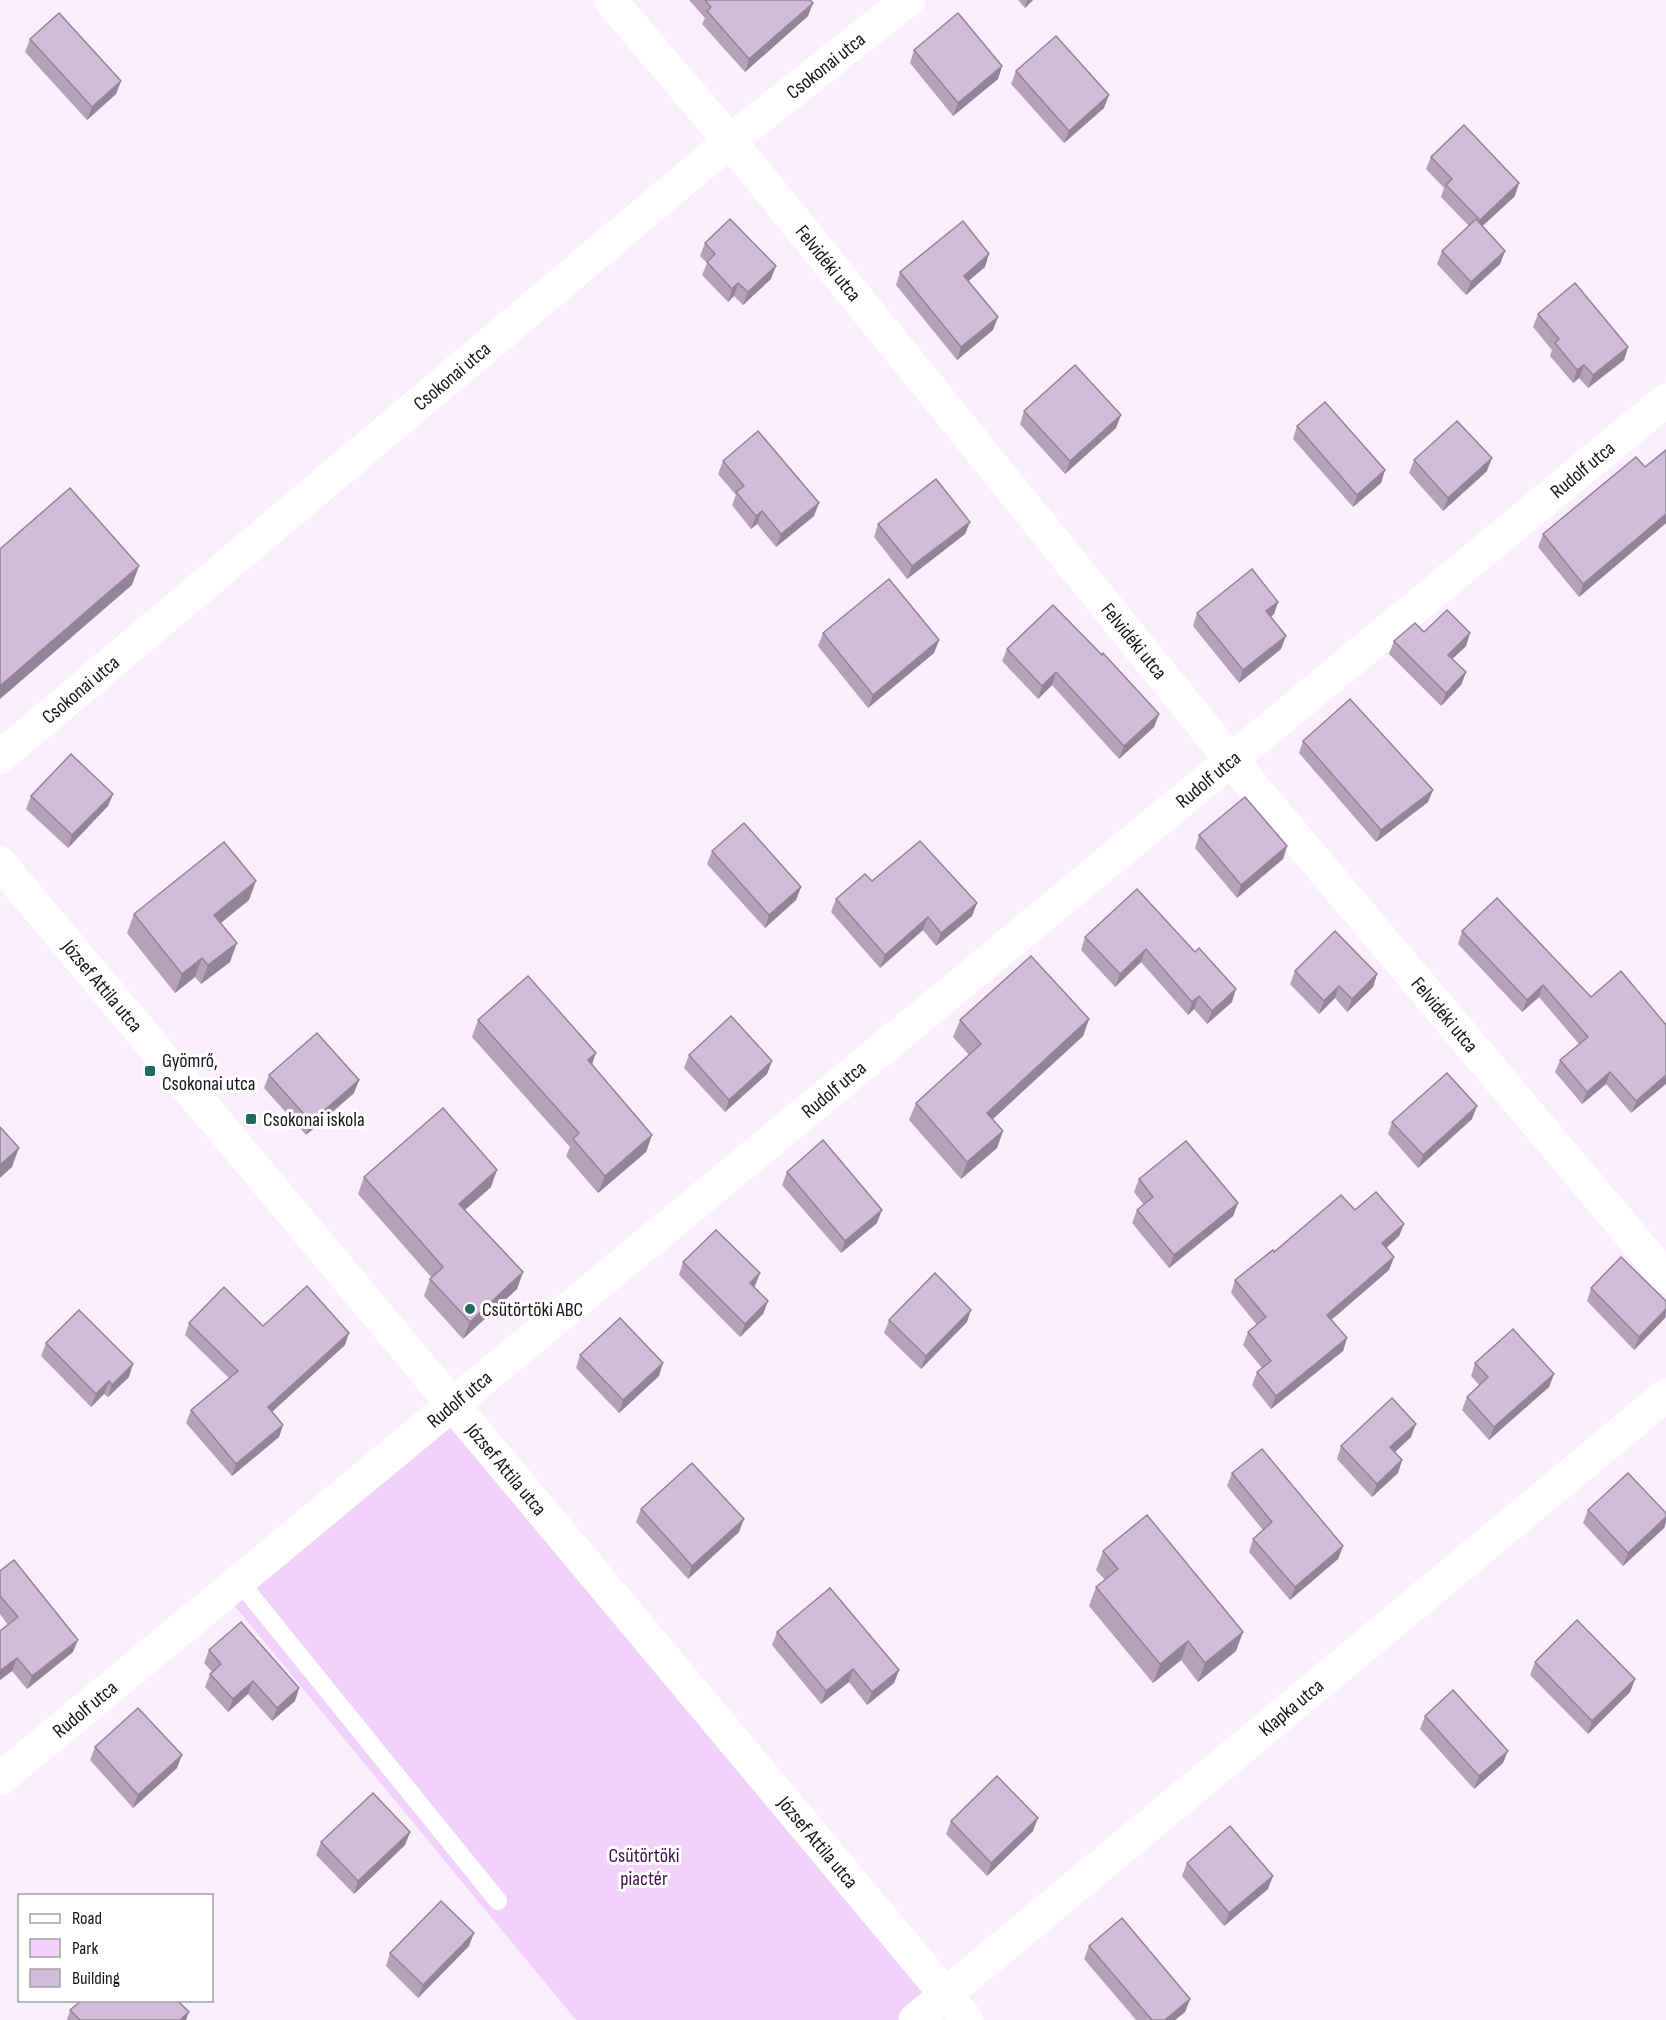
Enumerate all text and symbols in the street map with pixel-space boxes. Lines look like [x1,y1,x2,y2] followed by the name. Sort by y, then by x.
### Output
[782,28,870,105] street label: Csokonai utca
[790,221,866,307] street label: Felvidéki utca
[409,337,496,416] street label: Csokonai utca
[1546,436,1620,504] street label: Rudolf utca
[1096,598,1172,684] street label: Felvidéki utca
[37,651,124,729] street label: Csokonai utca
[1171,746,1246,814] street label: Rudolf utca
[56,935,147,1037] street label: József Attila utca
[1406,972,1483,1058] street label: Felvidéki utca
[162,1049,256,1096] place label: Gyömrő, Csokonai utca
[797,1056,871,1124] street label: Rudolf utca
[143,1064,157,1078] marker: Gyömrő, Csokonai utca
[263,1108,365,1132] place label: Csokonai iskola
[244,1112,258,1126] marker: Csokonai iskola
[482,1298,583,1322] place label: Csütörtöki ABC
[463,1302,477,1316] marker: Csütörtöki ABC
[423,1366,497,1433] street label: Rudolf utca
[460,1418,551,1521] street label: József Attila utca
[1254,1674,1329,1742] street label: Klapka utca
[48,1676,123,1743] street label: Rudolf utca
[772,1791,863,1894] street label: József Attila utca
[609,1844,679,1891] park label: Csütörtöki piactér
[18,1894,213,2002] legend
[72,1908,102,1929] text: Road
[72,1938,98,1959] text: Park
[72,1968,120,1989] text: Building

